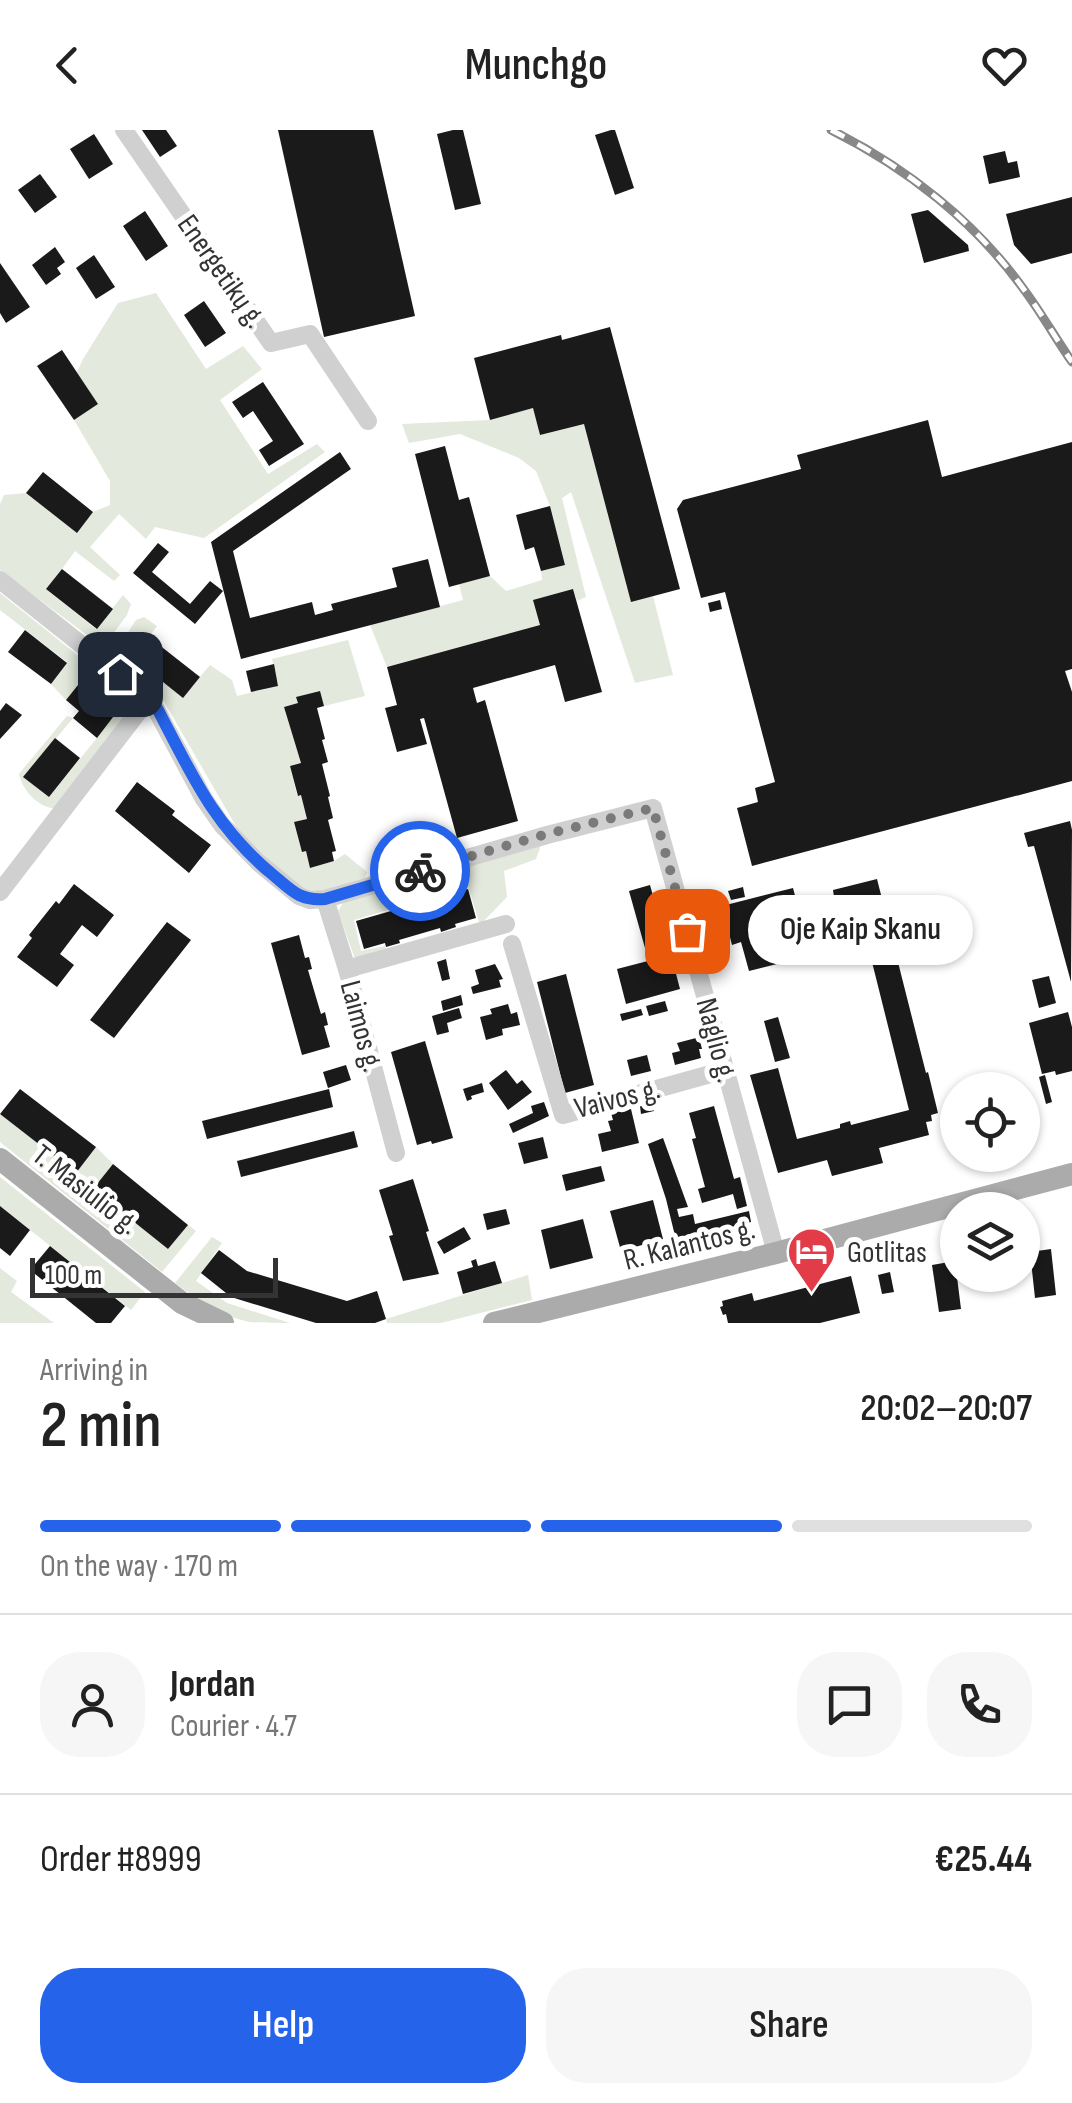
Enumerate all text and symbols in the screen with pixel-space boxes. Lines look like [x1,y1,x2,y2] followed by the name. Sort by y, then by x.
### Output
[40,38,95,93] icon: back
[465,38,607,93] text: Munchgo
[977,38,1032,93] icon: heart
[169,208,273,335] street label: Energetikų g.
[78,632,163,717] pin
[93,647,148,702] icon: home
[370,821,470,921] courier
[393,844,448,899] icon: bike
[645,889,730,974] pin
[747,896,972,966] callout: Oje Kaip Skanu
[660,904,715,959] icon: bag
[780,910,941,949] text: Oje Kaip Skanu
[332,977,390,1076] street label: Laimos g.
[688,994,744,1086] street label: Naglio g.
[571,1071,664,1127] street label: Vaivos g.
[940,1072,1040,1292] map controls
[940,1072,1040,1172] button: locate
[25,1137,146,1242] street label: T. Masiulio g.
[940,1192,1040,1292] button: layers
[620,1211,759,1279] street label: R. Kalantos g.
[786,1226,838,1294] hotel icon: Gotlitas
[847,1235,927,1271] place label: Gotlitas
[30,1253,278,1298] scale bar
[45,1259,102,1292] text: 100 m
[40,1351,148,1390] text: Arriving in
[860,1386,1032,1431] text: 20:02–20:07
[40,1388,162,1466] text: 2 min
[40,1547,238,1586] text: On the way · 170 m
[40,1652,145,1757] button: person
[797,1652,902,1757] button: chat
[927,1652,1032,1757] button: phone
[170,1662,255,1707] text: Jordan
[170,1707,297,1746] text: Courier · 4.7
[40,1837,202,1882] text: Order #8999
[934,1837,1032,1882] text: €25.44
[40,1968,526,2083] button: Help
[546,1968,1032,2083] button: Share

